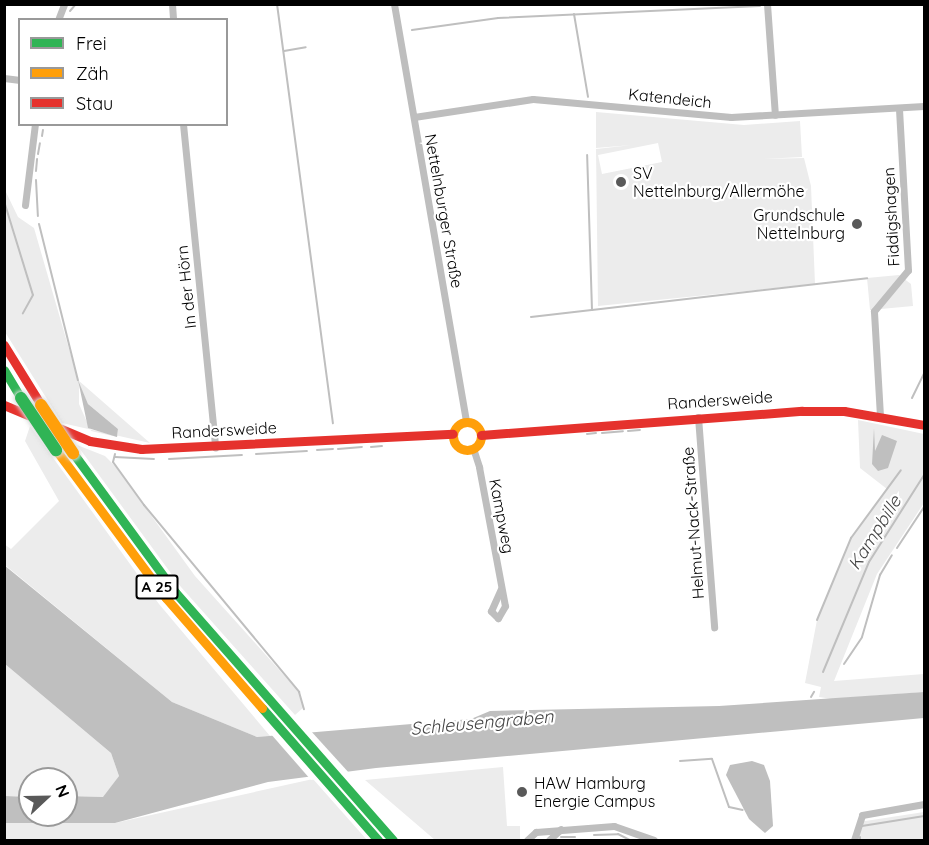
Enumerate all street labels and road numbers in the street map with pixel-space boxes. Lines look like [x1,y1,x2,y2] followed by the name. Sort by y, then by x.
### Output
[627,84,713,112] street label: Katendeich
[421,132,467,290] street label: Nettelnburger Straße
[879,167,903,267] street label: Fiddigshagen
[172,244,200,330] street label: In der Hörn
[667,387,773,413] street label: Randersweide
[171,418,277,442] street label: Randersweide
[678,446,708,600] street label: Helmut-Nack-Straße
[485,477,519,555] street label: Kampweg
[134,575,180,599] road number: A 25

